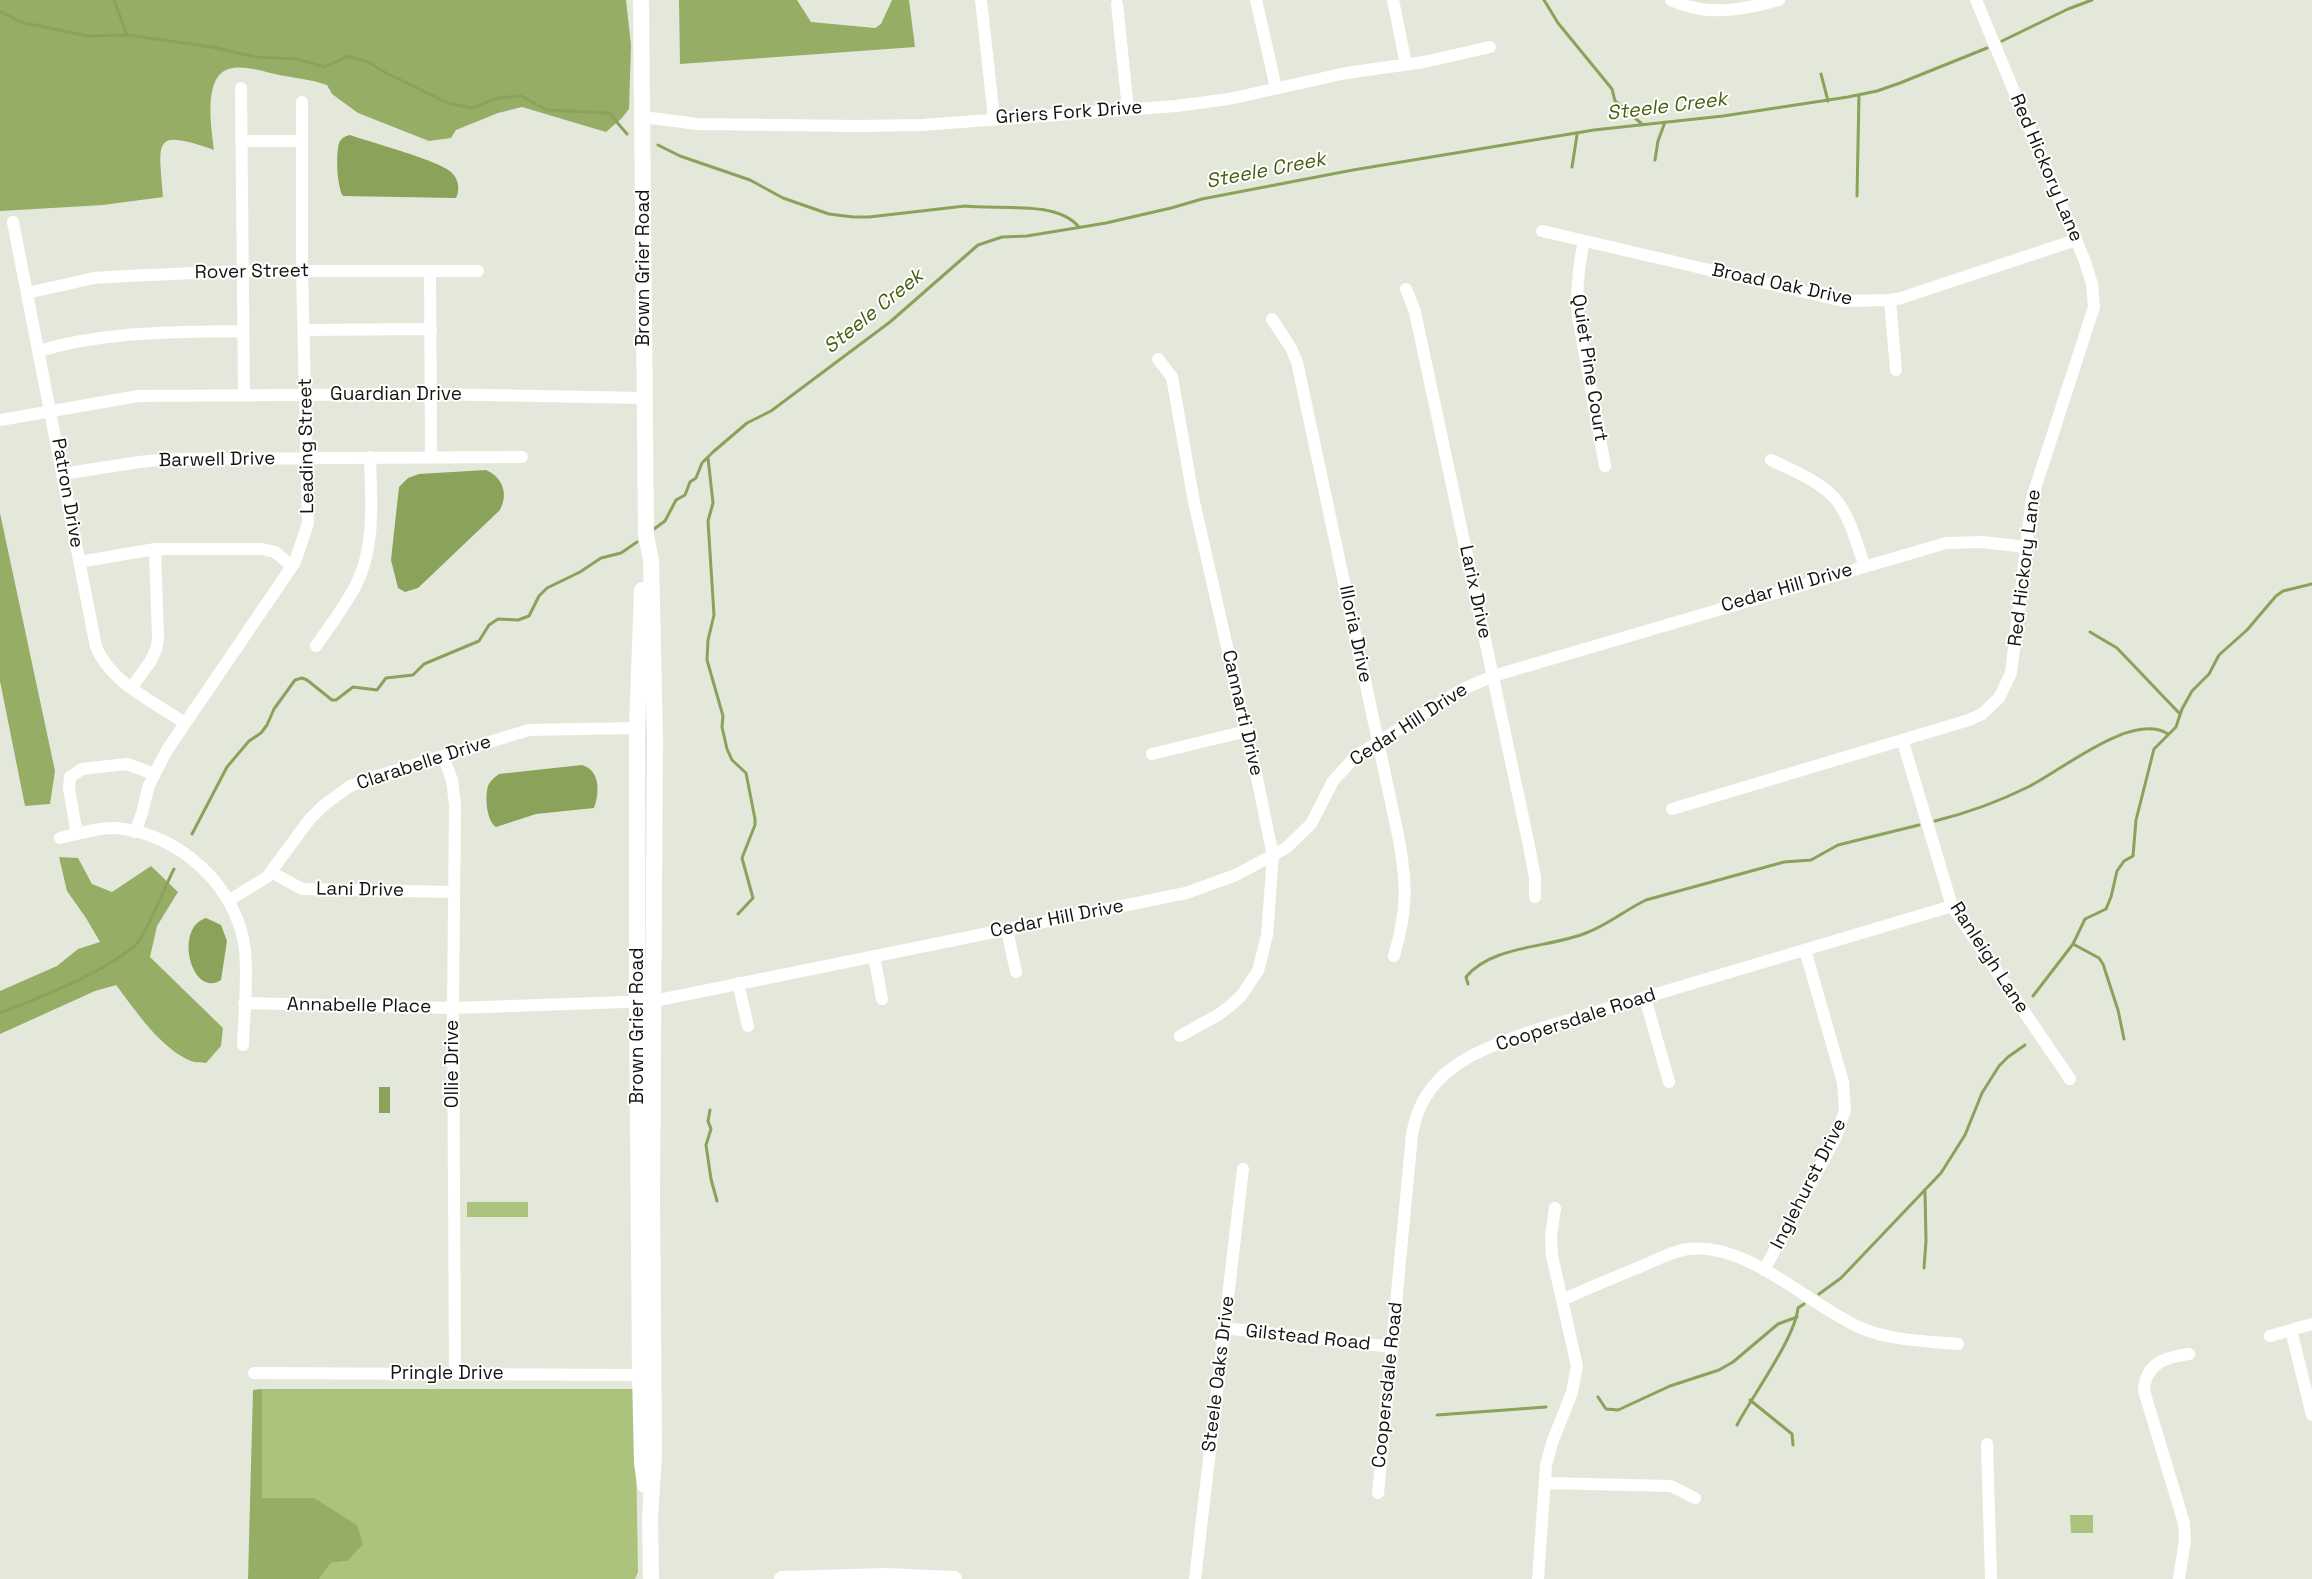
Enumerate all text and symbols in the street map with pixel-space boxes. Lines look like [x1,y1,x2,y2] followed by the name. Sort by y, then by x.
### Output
[1605,88,1729,126] water label: Steele Creek
[2005,91,2087,245] street label: Red Hickory Lane
[995,96,1143,130] street label: Griers Fork Drive
[1204,148,1328,194] water label: Steele Creek
[633,190,655,346] street label: Brown Grier Road
[1710,259,1854,311] street label: Broad Oak Drive
[195,260,309,284] street label: Rover Street
[819,265,929,359] water label: Steele Creek
[1566,293,1612,443] street label: Quiet Pine Court
[294,378,320,514] street label: Leading Street
[330,384,462,406] street label: Guardian Drive
[46,436,88,550] street label: Patron Drive
[158,448,276,472] street label: Barwell Drive
[2004,488,2046,648] street label: Red Hickory Lane
[1454,543,1496,641] street label: Larix Drive
[1719,558,1855,618] street label: Cedar Hill Drive
[1334,583,1376,685] street label: Illoria Drive
[1216,648,1268,778] street label: Cannarti Drive
[1346,679,1472,771] street label: Cedar Hill Drive
[354,731,494,795] street label: Clarabelle Drive
[316,878,404,902] street label: Lani Drive
[988,895,1126,943] street label: Cedar Hill Drive
[1945,898,2033,1018] street label: Ranleigh Lane
[627,948,649,1104] street label: Brown Grier Road
[1493,983,1659,1057] street label: Coopersdale Road
[287,993,431,1019] street label: Annabelle Place
[442,1020,464,1108] street label: Ollie Drive
[1766,1115,1852,1253] street label: Inglehurst Drive
[1198,1295,1240,1453] street label: Steele Oaks Drive
[1368,1301,1408,1469] street label: Coopersdale Road
[1244,1320,1372,1356] street label: Gilstead Road
[390,1363,504,1385] street label: Pringle Drive

